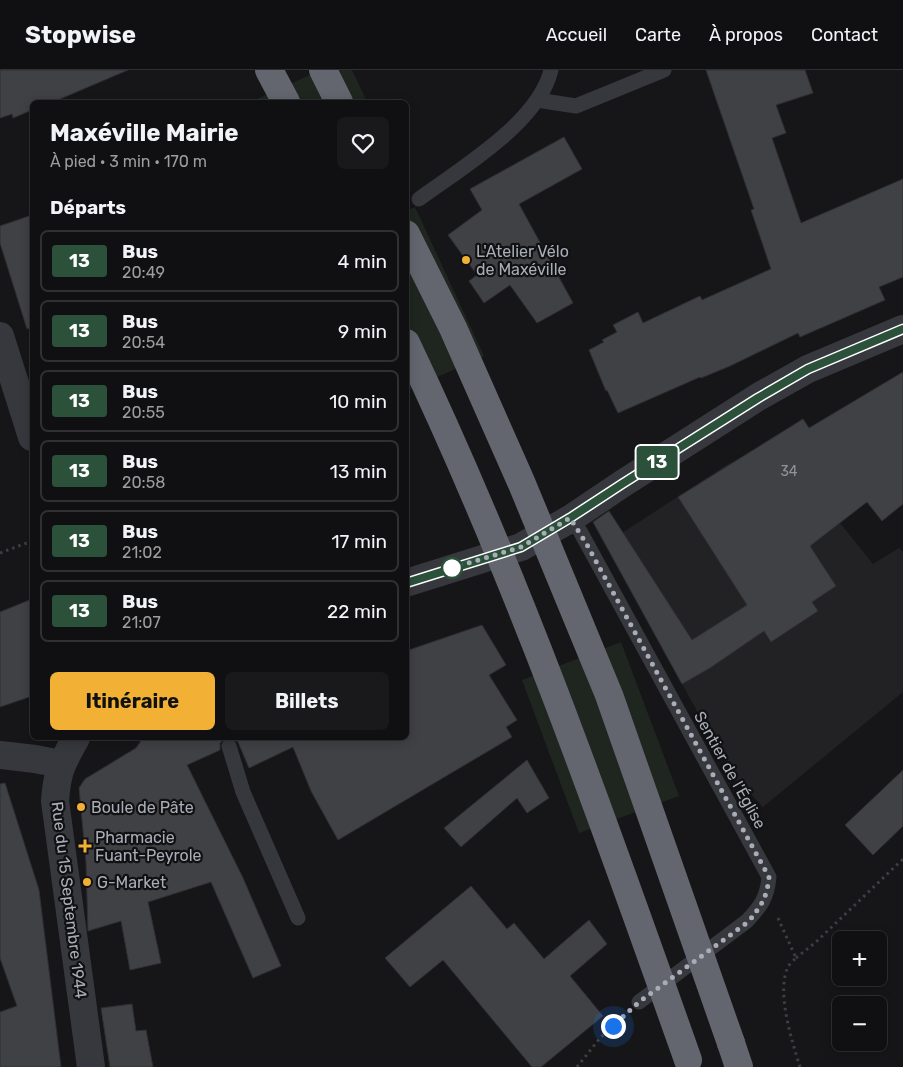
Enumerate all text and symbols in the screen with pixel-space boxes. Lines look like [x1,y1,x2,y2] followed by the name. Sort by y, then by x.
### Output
[25,21,136,49] text: Stopwise
[546,24,607,46] text: Accueil
[635,24,681,46] text: Carte
[709,24,783,46] text: À propos
[811,24,878,46] text: Contact
[337,117,389,169] button: heart
[50,119,239,147] text: Maxéville Mairie
[50,152,207,171] text: À pied · 3 min · 170 m
[50,196,126,219] text: Départs
[122,240,158,263] text: Bus
[476,242,569,279] place label: L'Atelier Vélo de Maxéville
[69,250,90,272] text: 13
[338,250,387,273] text: 4 min
[460,254,472,266] marker: L'Atelier Vélo de Maxéville
[122,263,165,282] text: 20:49
[122,310,158,333] text: Bus
[69,320,90,342] text: 13
[338,320,387,343] text: 9 min
[122,333,165,352] text: 20:54
[122,380,158,403] text: Bus
[69,390,90,412] text: 13
[329,390,387,413] text: 10 min
[122,403,165,422] text: 20:55
[634,446,680,478] line badge: 13
[122,450,158,473] text: Bus
[647,451,667,473] text: 13
[69,460,90,482] text: 13
[330,460,387,483] text: 13 min
[780,463,798,480] house number: 34
[122,473,165,492] text: 20:58
[122,520,158,543] text: Bus
[69,530,90,552] text: 13
[331,530,387,553] text: 17 min
[122,543,162,562] text: 21:02
[441,557,463,579] unlabelled marker
[122,590,158,613] text: Bus
[69,600,90,622] text: 13
[327,600,387,623] text: 22 min
[122,613,161,632] text: 21:07
[50,672,215,730] button: Itinéraire
[225,672,389,730] button: Billets
[690,708,770,832] street label: Sentier de l'Église
[91,798,194,817] place label: Boule de Pâte
[47,800,91,1000] street label: Rue du 15 Septembre 1944
[75,801,87,813] marker: Boule de Pâte
[95,828,202,865] place label: Pharmacie Fuant-Peyrole
[79,840,91,852] marker: Pharmacie Fuant-Peyrole
[97,873,166,892] place label: G-Market
[81,876,93,888] marker: G-Market
[832,931,887,1051] map controls
[832,931,887,986] button: +
[832,996,887,1051] button: −
[601,1014,626,1039] your location

